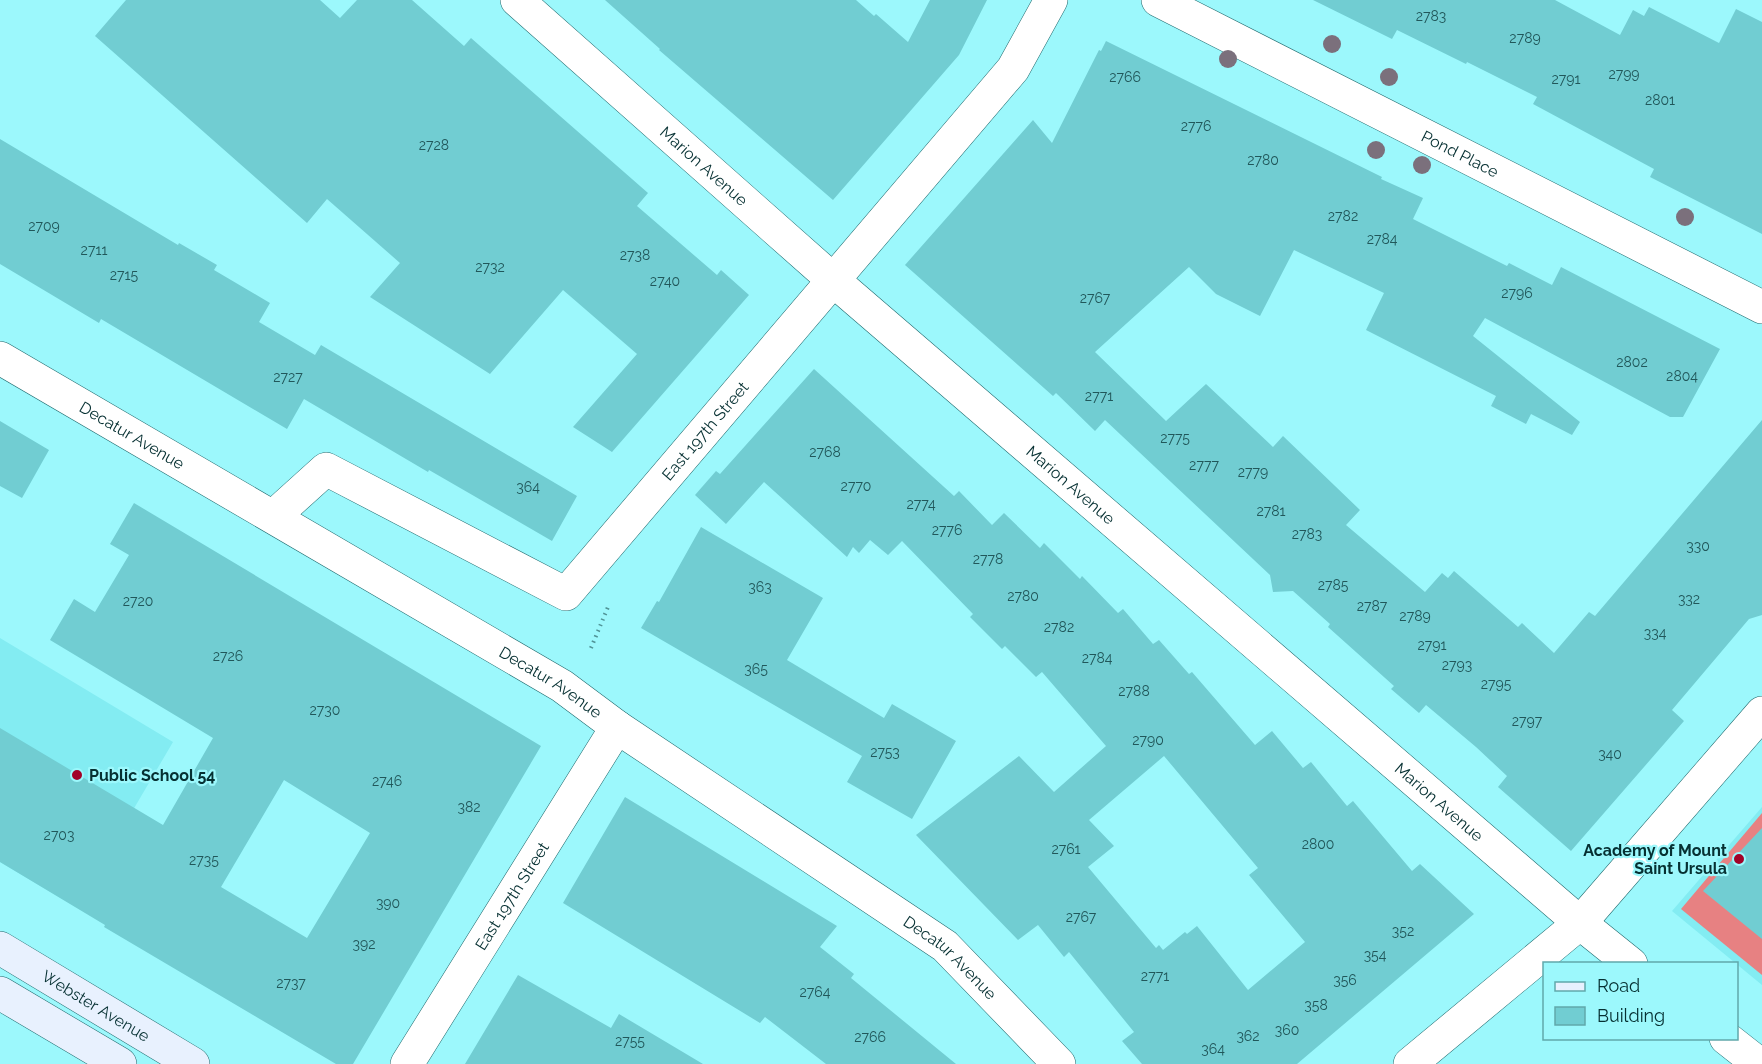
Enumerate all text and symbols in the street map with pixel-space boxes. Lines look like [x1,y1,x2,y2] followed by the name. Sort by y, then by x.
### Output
[1416,8,1446,24] house number: 2783
[1509,30,1541,46] house number: 2789
[1608,66,1640,82] house number: 2799
[1109,69,1141,85] house number: 2766
[1552,71,1580,87] house number: 2791
[1645,92,1675,108] house number: 2801
[1181,118,1211,134] house number: 2776
[656,122,752,210] street label: Marion Avenue
[1419,126,1502,181] street label: Pond Place
[419,137,449,153] house number: 2728
[1247,152,1279,168] house number: 2780
[1328,208,1358,224] house number: 2782
[28,218,60,234] house number: 2709
[1367,231,1398,247] house number: 2784
[81,242,107,258] house number: 2711
[620,247,650,263] house number: 2738
[475,259,505,275] house number: 2732
[110,267,139,283] house number: 2715
[650,273,680,289] house number: 2740
[1501,285,1533,301] house number: 2796
[1080,290,1111,306] house number: 2767
[1616,354,1648,370] house number: 2802
[1666,368,1698,384] house number: 2804
[273,369,303,385] house number: 2727
[658,377,753,484] street label: East 197th Street
[1085,388,1113,404] house number: 2771
[76,397,188,473] street label: Decatur Avenue
[1160,430,1190,446] house number: 2775
[1023,441,1119,528] street label: Marion Avenue
[809,444,841,460] house number: 2768
[1189,457,1219,473] house number: 2777
[1238,464,1268,480] house number: 2779
[841,478,871,494] house number: 2770
[516,479,540,495] house number: 364
[906,496,936,512] house number: 2774
[1256,503,1286,519] house number: 2781
[932,522,962,538] house number: 2776
[1292,526,1322,542] house number: 2783
[1686,538,1710,554] house number: 330
[973,551,1003,567] house number: 2778
[1318,577,1349,593] house number: 2785
[748,579,772,595] house number: 363
[1007,588,1039,604] house number: 2780
[1678,591,1700,607] house number: 332
[123,593,153,609] house number: 2720
[1357,598,1388,614] house number: 2787
[1399,608,1431,624] house number: 2789
[1044,619,1074,635] house number: 2782
[1644,625,1667,641] house number: 334
[1418,637,1446,653] house number: 2791
[496,642,606,722] street label: Decatur Avenue
[213,648,243,664] house number: 2726
[1082,650,1113,666] house number: 2784
[1442,657,1472,673] house number: 2793
[744,661,768,677] house number: 365
[1481,676,1512,692] house number: 2795
[1118,683,1150,699] house number: 2788
[310,702,340,718] house number: 2730
[1512,713,1543,729] house number: 2797
[1132,732,1164,748] house number: 2790
[870,744,900,760] house number: 2753
[1598,746,1622,762] house number: 340
[1391,759,1487,845] street label: Marion Avenue
[89,766,215,785] place label: Public School 54
[70,768,84,782] marker: Public School 54
[372,773,402,789] house number: 2746
[457,799,481,815] house number: 382
[44,827,74,843] house number: 2703
[1302,836,1334,852] house number: 2800
[471,838,553,953] street label: East 197th Street
[1051,841,1081,857] house number: 2761
[1583,841,1727,878] place label: Academy of Mount Saint Ursula
[189,852,219,868] house number: 2735
[1732,852,1746,866] marker: Academy of Mount Saint Ursula
[376,895,400,911] house number: 390
[1066,909,1097,925] house number: 2767
[900,912,1001,1003] street label: Decatur Avenue
[1392,923,1414,939] house number: 352
[353,936,375,952] house number: 392
[1364,947,1387,963] house number: 354
[1543,962,1738,1040] legend
[39,966,153,1045] street label: Webster Avenue
[1141,968,1169,984] house number: 2771
[1333,972,1357,988] house number: 356
[276,975,306,991] house number: 2737
[1597,975,1640,996] text: Road
[800,984,831,1000] house number: 2764
[1304,997,1328,1013] house number: 358
[1597,1005,1665,1026] text: Building
[1275,1022,1299,1038] house number: 360
[1236,1028,1260,1044] house number: 362
[854,1029,886,1045] house number: 2766
[615,1033,645,1049] house number: 2755
[1201,1041,1225,1057] house number: 364

